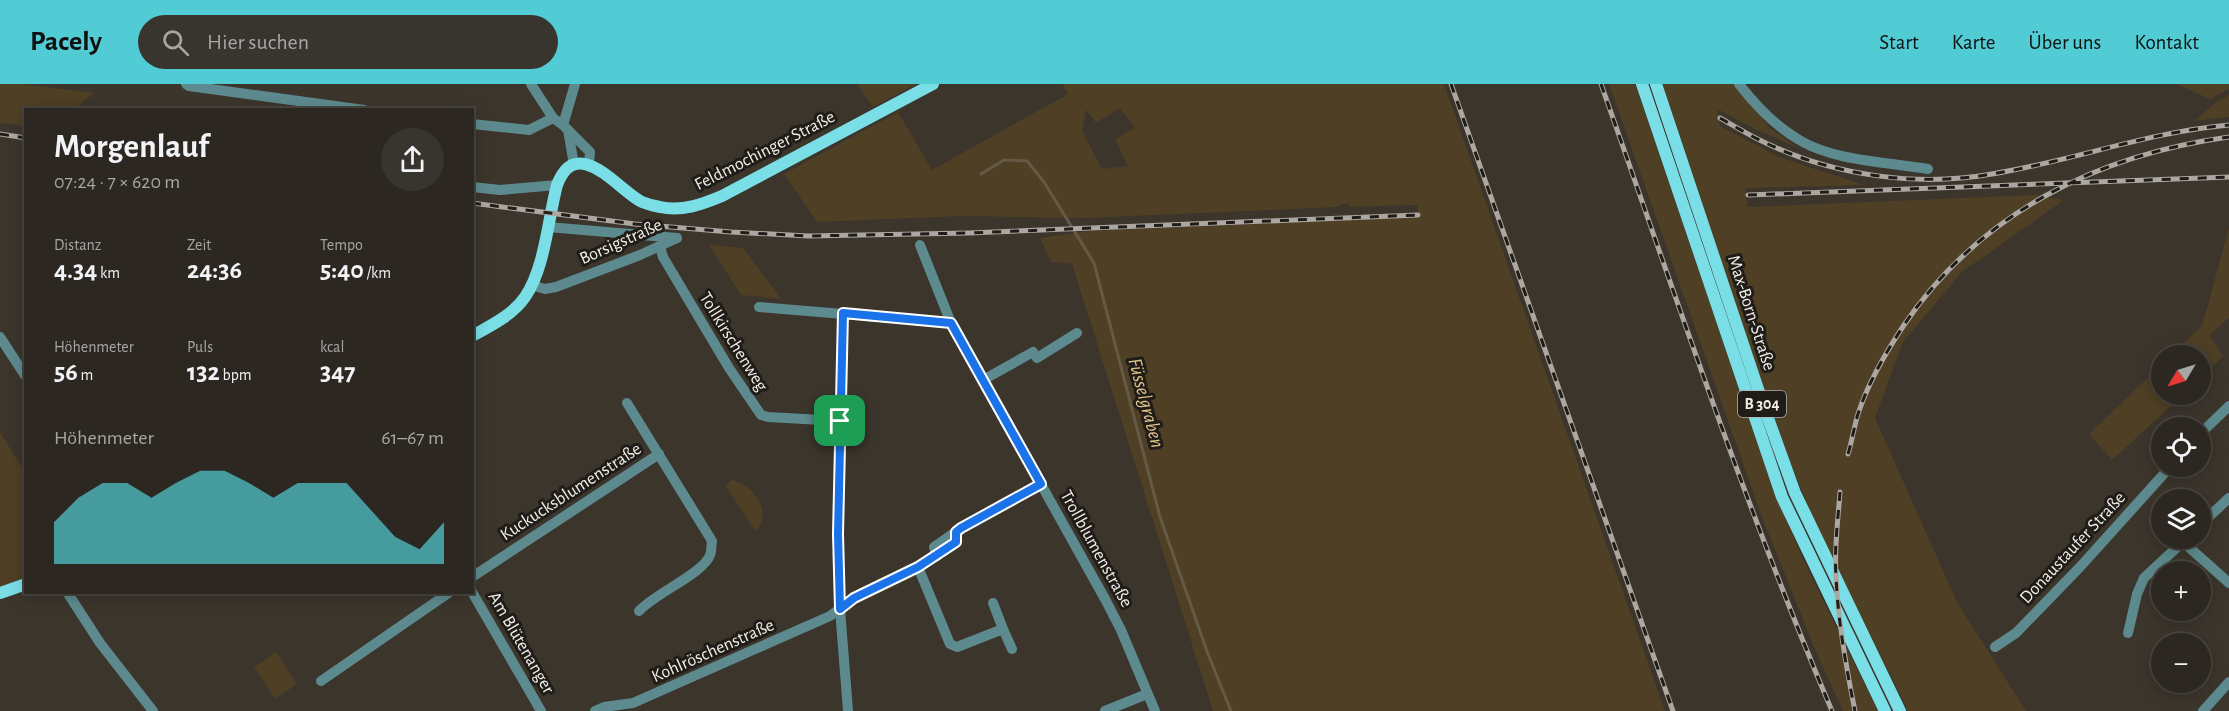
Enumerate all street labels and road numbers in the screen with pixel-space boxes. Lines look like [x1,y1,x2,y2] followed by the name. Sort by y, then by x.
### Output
[692,108,838,194] street label: Feldmochinger Straße
[577,216,665,268] street label: Borsigstraße
[1724,253,1778,373] street label: Max-Born-Straße
[696,289,771,395] street label: Tollkirschenweg
[1738,391,1786,417] road number: B 304
[497,440,645,544] street label: Kuckucksblumenstraße
[1056,488,1136,610] street label: Trollblumenstraße
[2017,489,2129,607] street label: Donaustaufer Straße
[485,589,557,697] street label: Am Blütenanger
[649,616,777,686] street label: Kohlröschenstraße

